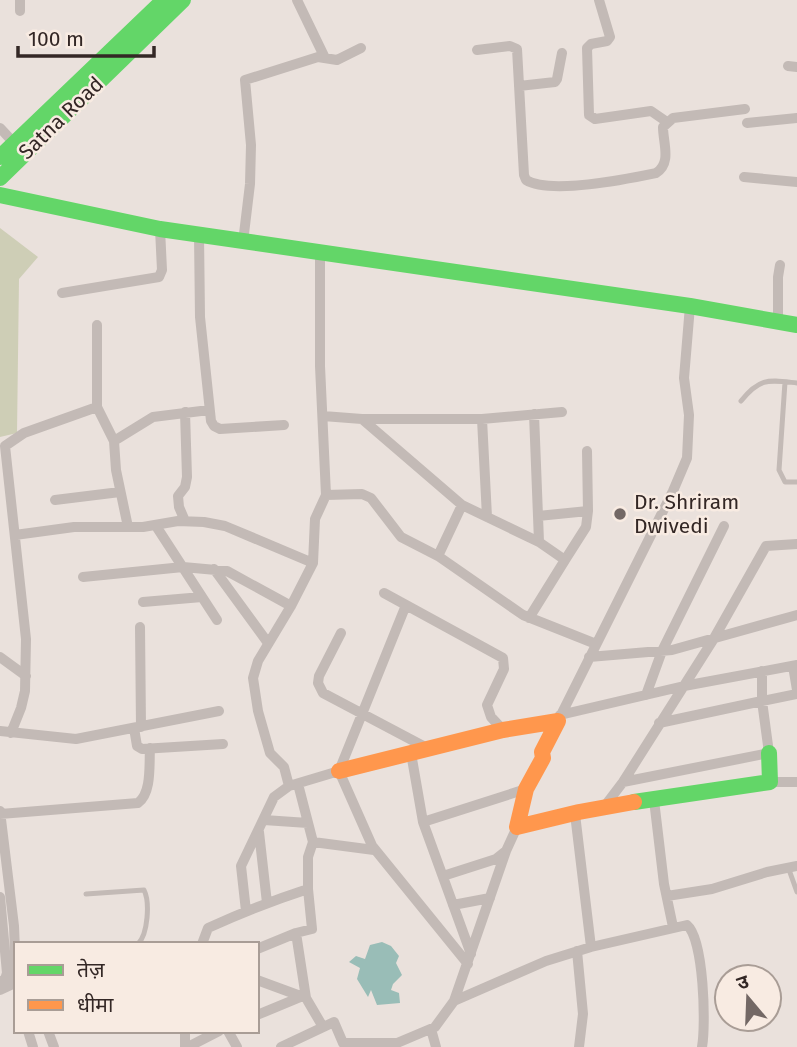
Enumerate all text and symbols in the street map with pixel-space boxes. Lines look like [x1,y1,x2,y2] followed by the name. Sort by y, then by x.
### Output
[18,14,154,58] scale bar
[28,26,84,52] text: 100 m
[13,71,109,165] street label: Satna Road
[634,489,739,539] place label: Dr. Shriram Dwivedi
[612,506,628,522] marker: Dr. Shriram Dwivedi
[14,942,259,1033] legend
[77,957,105,983] text: तेज़
[713,963,783,1033] north arrow
[734,969,752,995] text: उ
[77,992,114,1018] text: धीमा

